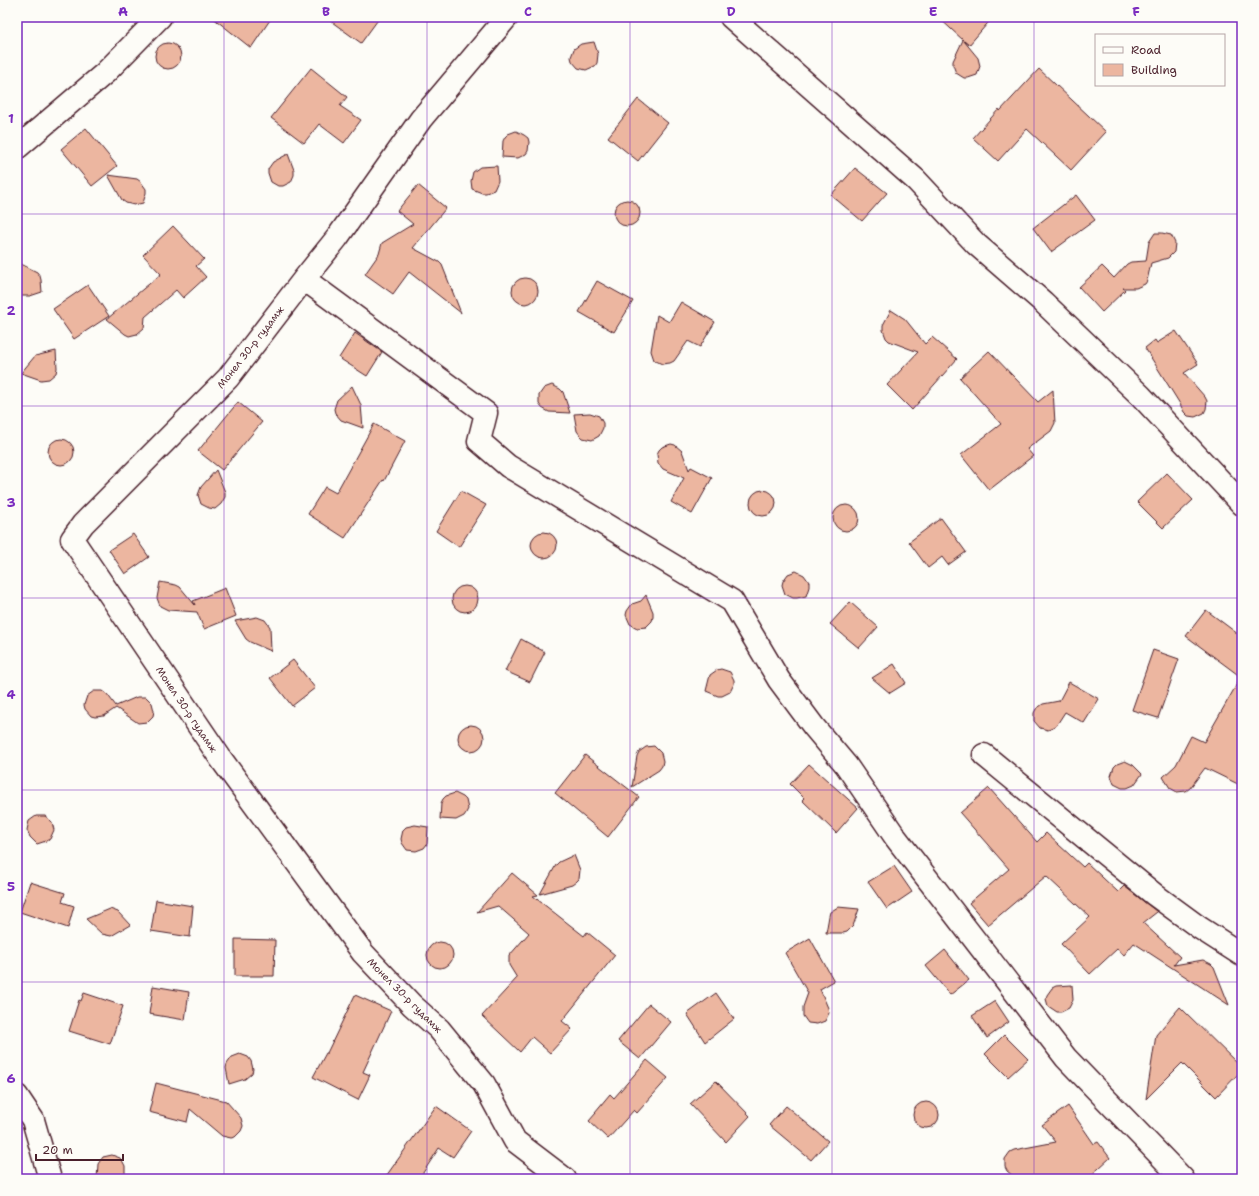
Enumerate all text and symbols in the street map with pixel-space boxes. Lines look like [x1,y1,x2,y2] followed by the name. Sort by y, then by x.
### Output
[118,3,128,20] text: A
[322,3,330,20] text: B
[524,3,532,20] text: C
[726,3,736,20] text: D
[929,3,938,20] text: E
[1132,3,1140,20] text: F
[1095,34,1225,86] legend
[1131,42,1162,58] text: Road
[1131,62,1177,78] text: Building
[8,110,14,127] text: 1
[6,302,16,319] text: 2
[214,303,287,391] street label: Монел 30-р гудамж
[6,494,16,511] text: 3
[153,664,221,755] street label: Монел 30-р гудамж
[6,686,16,703] text: 4
[7,878,15,895] text: 5
[364,955,445,1036] street label: Монел 30-р гудамж
[6,1070,16,1087] text: 6
[36,1136,123,1162] scale bar
[42,1142,73,1158] text: 20 m

